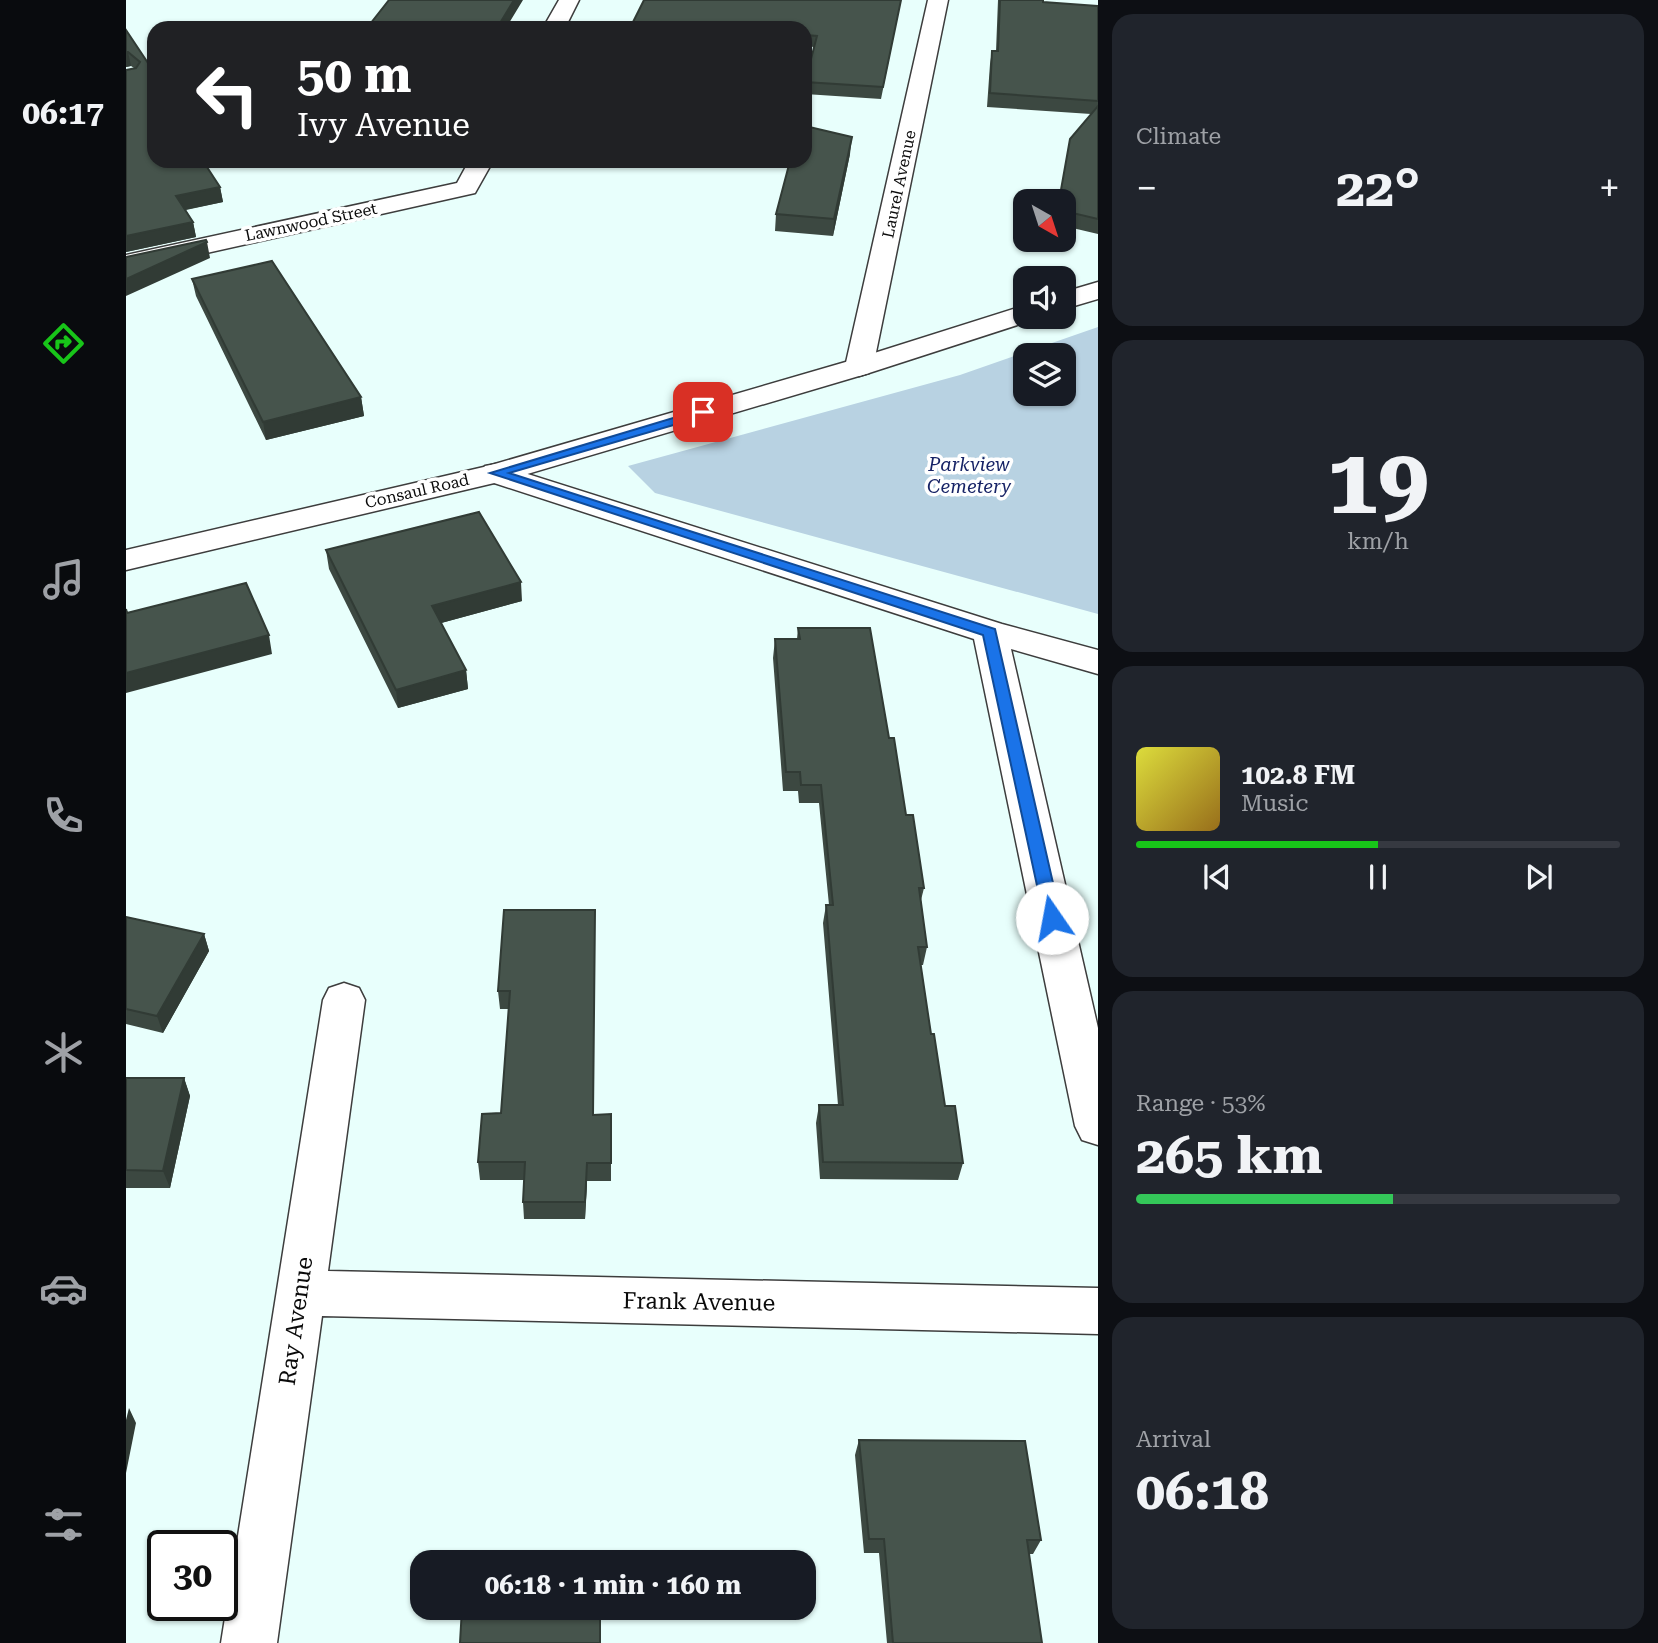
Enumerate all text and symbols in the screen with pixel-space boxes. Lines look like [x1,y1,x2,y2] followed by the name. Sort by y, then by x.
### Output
[297,47,412,104] text: 50 m
[182,49,273,140] icon: left
[22,94,104,132] text: 06:17
[297,106,470,144] text: Ivy Avenue
[1136,123,1221,150] text: Climate
[878,128,920,240] street label: Laurel Avenue
[1336,158,1420,219] text: 22°
[1136,166,1157,210] text: −
[1599,166,1620,210] text: +
[1013,189,1076,252] north arrow
[1013,189,1076,406] map controls
[243,199,379,245] street label: Lawnwood Street
[1013,266,1076,329] button: sound
[39,319,88,368] icon: directions
[1013,343,1076,406] button: layers
[673,382,733,442] pin
[684,393,722,431] icon: arrive
[1327,429,1429,535] text: 19
[927,453,1011,498] park label: Parkview Cemetery
[363,470,471,512] street label: Consaul Road
[1347,528,1409,555] text: km/h
[39,555,88,604] icon: music
[1241,760,1355,790] text: 102.8 FM
[1241,790,1308,817] text: Music
[39,791,88,840] icon: phone
[1198,858,1236,896] icon: previous
[1359,858,1397,896] icon: pause
[1520,858,1558,896] icon: next
[1015,881,1089,955] position arrow
[39,1028,88,1077] icon: climate
[1136,1090,1265,1117] text: Range · 53%
[1136,1125,1323,1186] text: 265 km
[274,1255,318,1387] street label: Ray Avenue
[39,1264,88,1313] icon: car
[622,1287,776,1317] street label: Frank Avenue
[1136,1426,1211,1453] text: Arrival
[1136,1461,1269,1522] text: 06:18
[39,1500,88,1549] icon: filters
[147,1530,238,1621] speed limit sign: 30
[485,1570,741,1600] text: 06:18 · 1 min · 160 m

